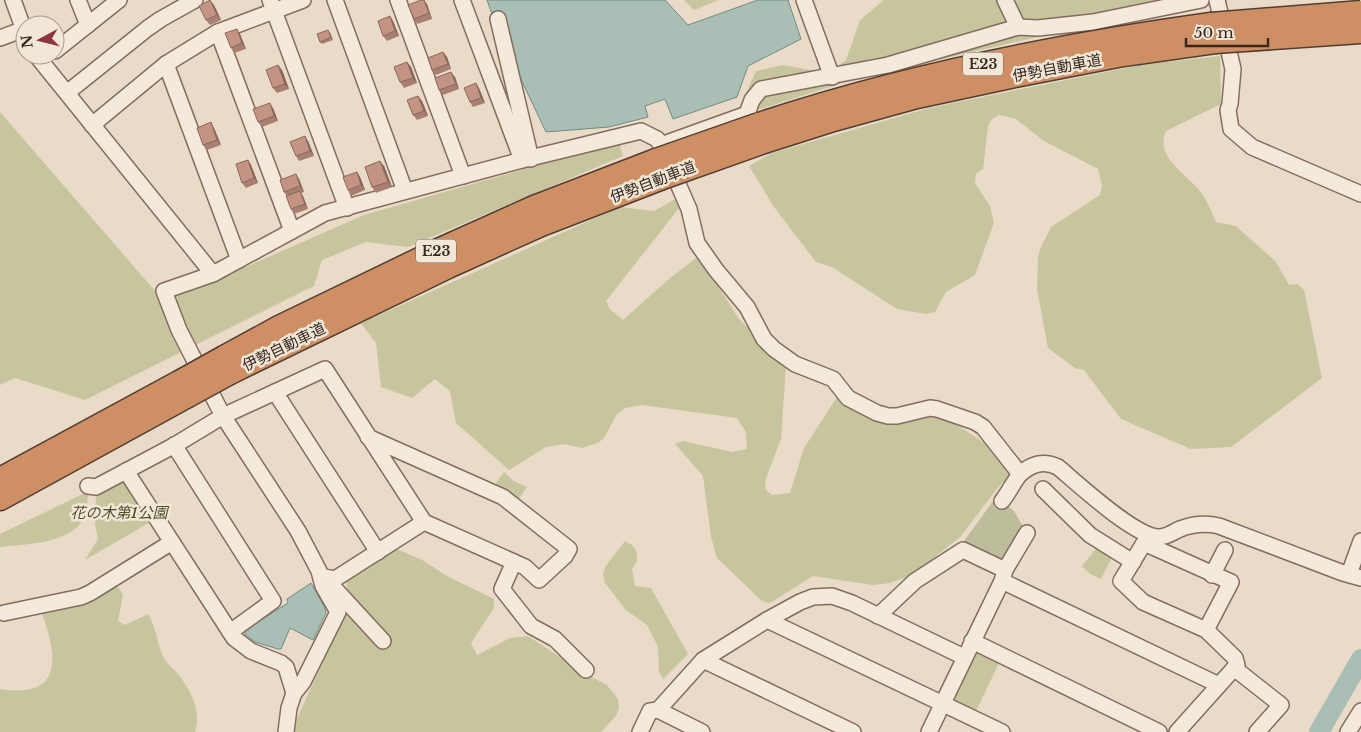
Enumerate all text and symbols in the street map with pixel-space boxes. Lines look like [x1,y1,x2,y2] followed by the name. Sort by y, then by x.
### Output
[15,15,65,65] north arrow
[1186,15,1268,47] scale bar
[1194,23,1234,42] text: 50 m
[17,34,37,49] text: N
[1011,50,1103,85] street label: 伊勢自動車道
[963,52,1003,76] road number: E23
[607,157,698,207] street label: 伊勢自動車道
[416,240,456,262] road number: E23
[239,318,328,375] street label: 伊勢自動車道
[70,503,170,522] park label: 花の木第1公園

